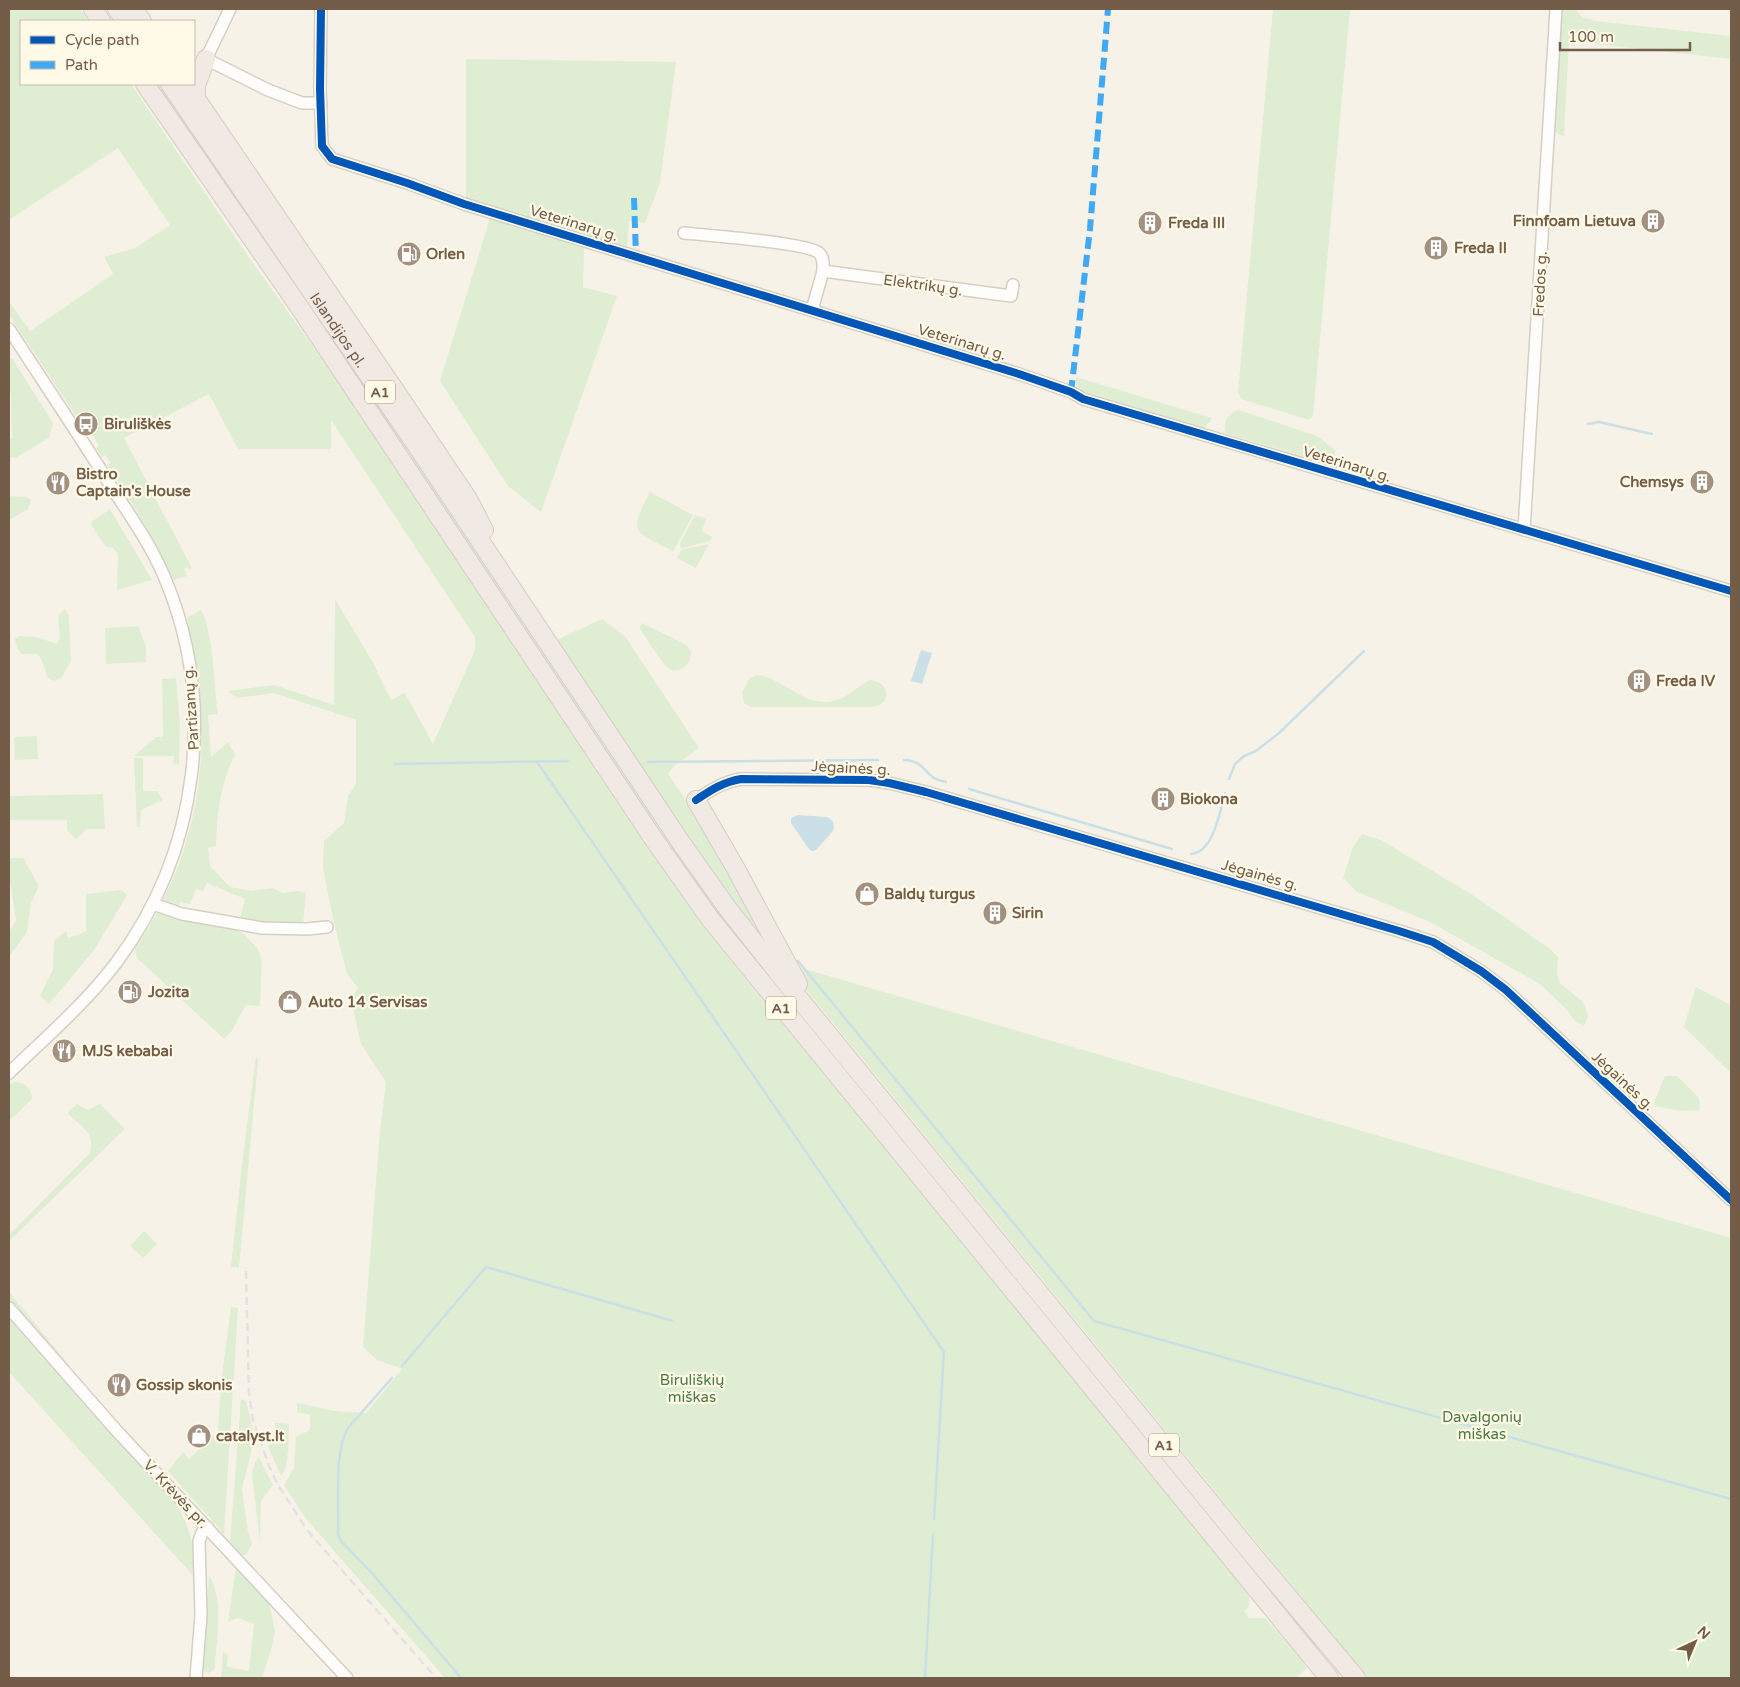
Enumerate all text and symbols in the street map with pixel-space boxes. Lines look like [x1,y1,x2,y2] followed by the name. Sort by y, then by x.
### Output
[20,20,195,85] legend
[1560,20,1690,52] scale bar
[1568,28,1614,46] text: 100 m
[65,31,139,49] text: Cycle path
[65,56,98,74] text: Path
[528,201,620,245] street label: Veterinarų g.
[1640,208,1666,234] building icon: Finnfoam Lietuva
[1137,210,1163,236] building icon: Freda III
[1513,212,1636,230] place label: Finnfoam Lietuva
[1168,214,1225,232] place label: Freda III
[1423,235,1449,261] building icon: Freda II
[1454,239,1507,257] place label: Freda II
[396,241,422,267] fuel station icon: Orlen
[426,245,465,263] place label: Orlen
[1529,251,1551,317] street label: Fredos g.
[882,271,964,299] street label: Elektrikų g.
[306,289,370,371] street label: Islandijos pl.
[916,320,1008,364] street label: Veterinarų g.
[365,381,395,404] road number: A1
[73,411,99,437] bus stop icon: Biruliškės
[104,415,171,433] place label: Biruliškės
[1301,442,1393,486] street label: Veterinarų g.
[76,465,191,501] place label: Bistro Captain's House
[1689,469,1715,495] building icon: Chemsys
[45,470,71,496] restaurant icon: Bistro Captain's House
[1620,473,1684,492] place label: Chemsys
[179,665,203,751] street label: Partizanų g.
[1626,668,1652,694] building icon: Freda IV
[1656,672,1716,690] place label: Freda IV
[811,757,891,779] street label: Jėgainės g.
[1150,786,1176,812] building icon: Biokona
[1180,790,1238,808] place label: Biokona
[1219,855,1301,895] street label: Jėgainės g.
[854,881,880,907] shop icon: Baldų turgus
[884,885,975,904] place label: Baldų turgus
[982,900,1008,926] building icon: Sirin
[1012,904,1043,922] place label: Sirin
[117,979,143,1005] fuel station icon: Jozita
[147,983,189,1001] place label: Jozita
[277,989,303,1015] shop icon: Auto 14 Servisas
[308,993,428,1011] place label: Auto 14 Servisas
[766,996,796,1020] road number: A1
[51,1038,77,1064] restaurant icon: MJS kebabai
[82,1042,173,1060] place label: MJS kebabai
[1588,1047,1658,1115] street label: Jėgainės g.
[660,1371,724,1406] park label: Biruliškių miškas
[106,1372,132,1398] restaurant icon: Gossip skonis
[136,1376,232,1395] place label: Gossip skonis
[1442,1408,1522,1443] park label: Davalgonių miškas
[186,1423,212,1449] shop icon: catalyst.lt
[216,1427,285,1446] place label: catalyst.lt
[1149,1434,1179,1456] road number: A1
[140,1456,212,1532] street label: V. Krėvės pr.
[1670,1617,1720,1667] north arrow
[1694,1623,1714,1643] text: N

